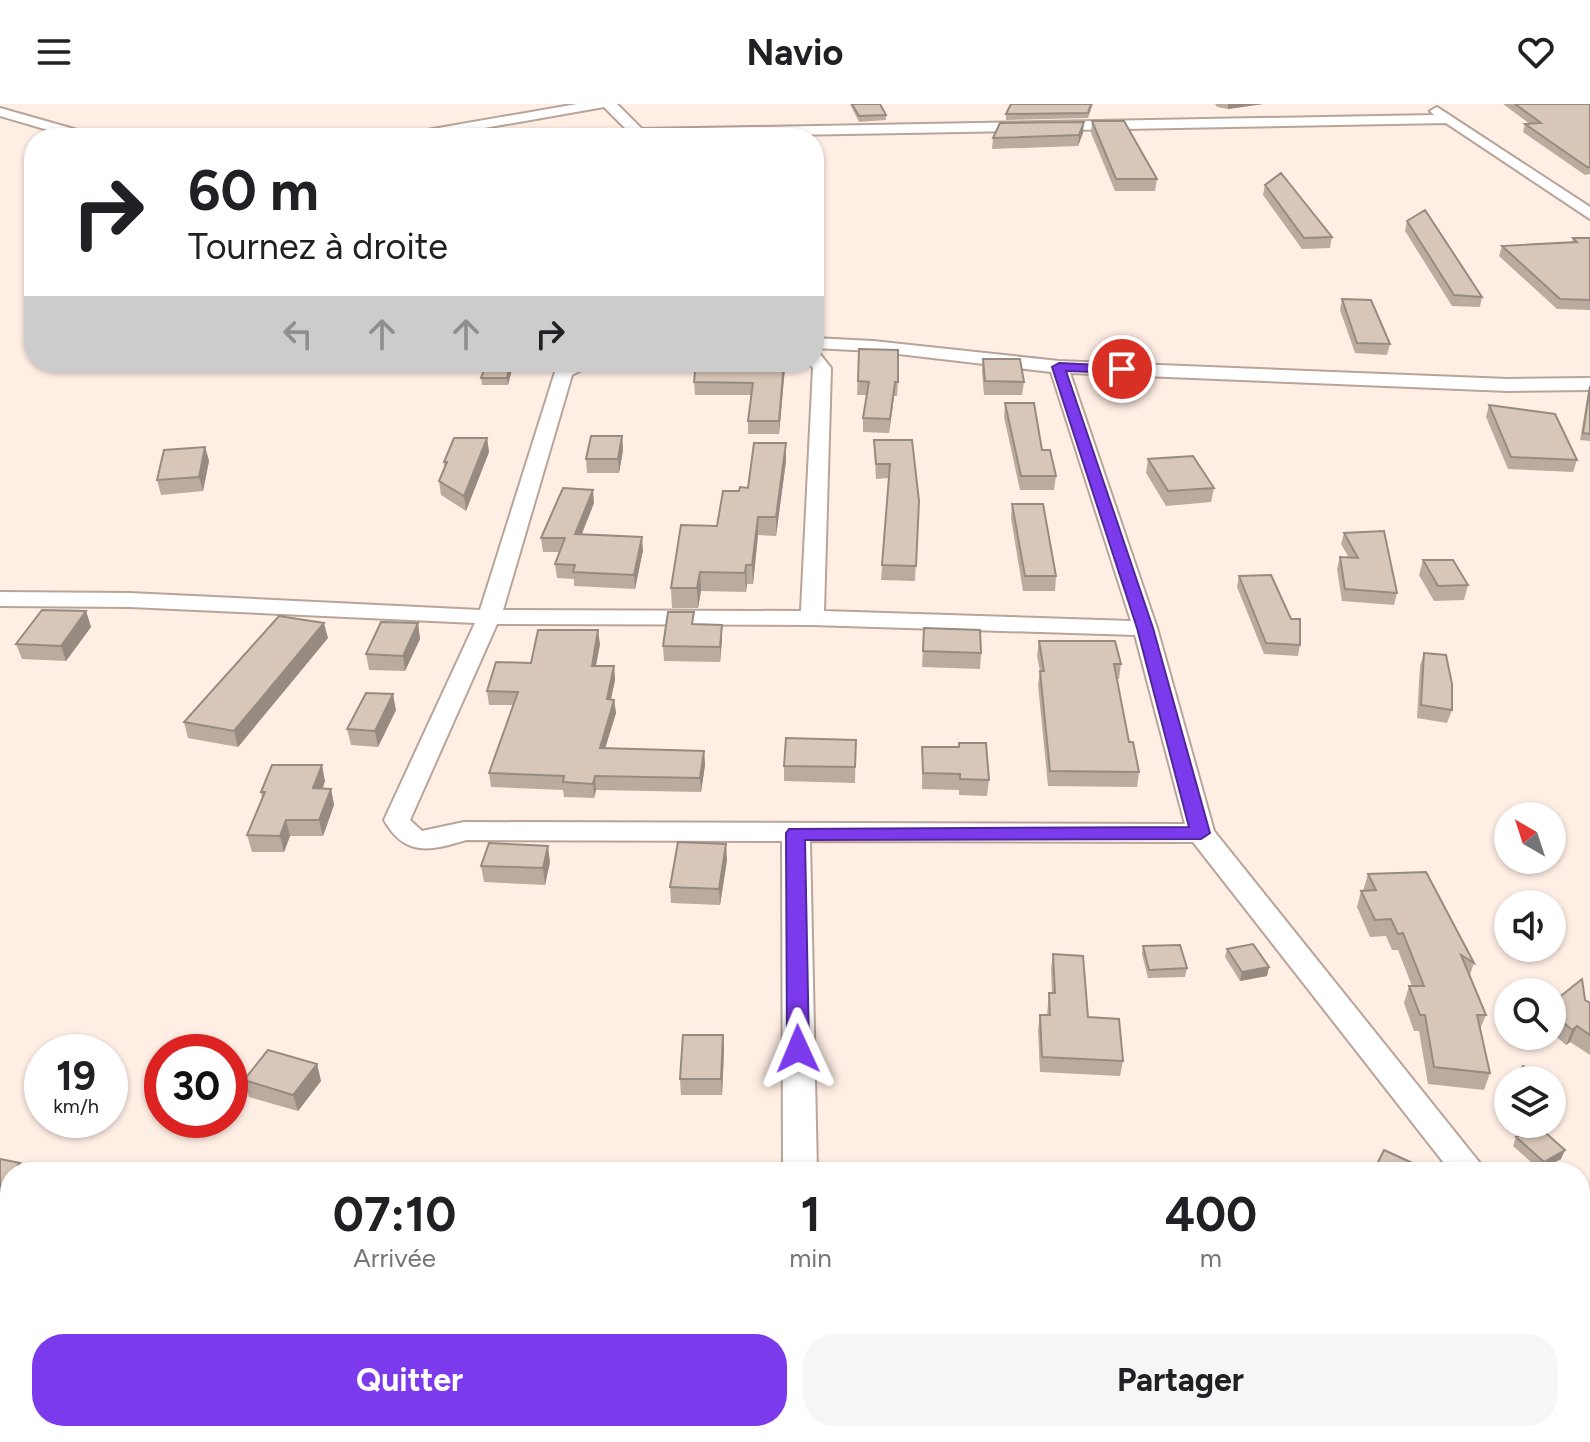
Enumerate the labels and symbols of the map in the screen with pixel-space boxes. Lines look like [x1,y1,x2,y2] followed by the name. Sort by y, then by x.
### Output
[1088,335,1156,403] pin
[1494,802,1566,874] north arrow
[756,1007,840,1091] position arrow
[144,1034,248,1138] speed limit sign: 30

